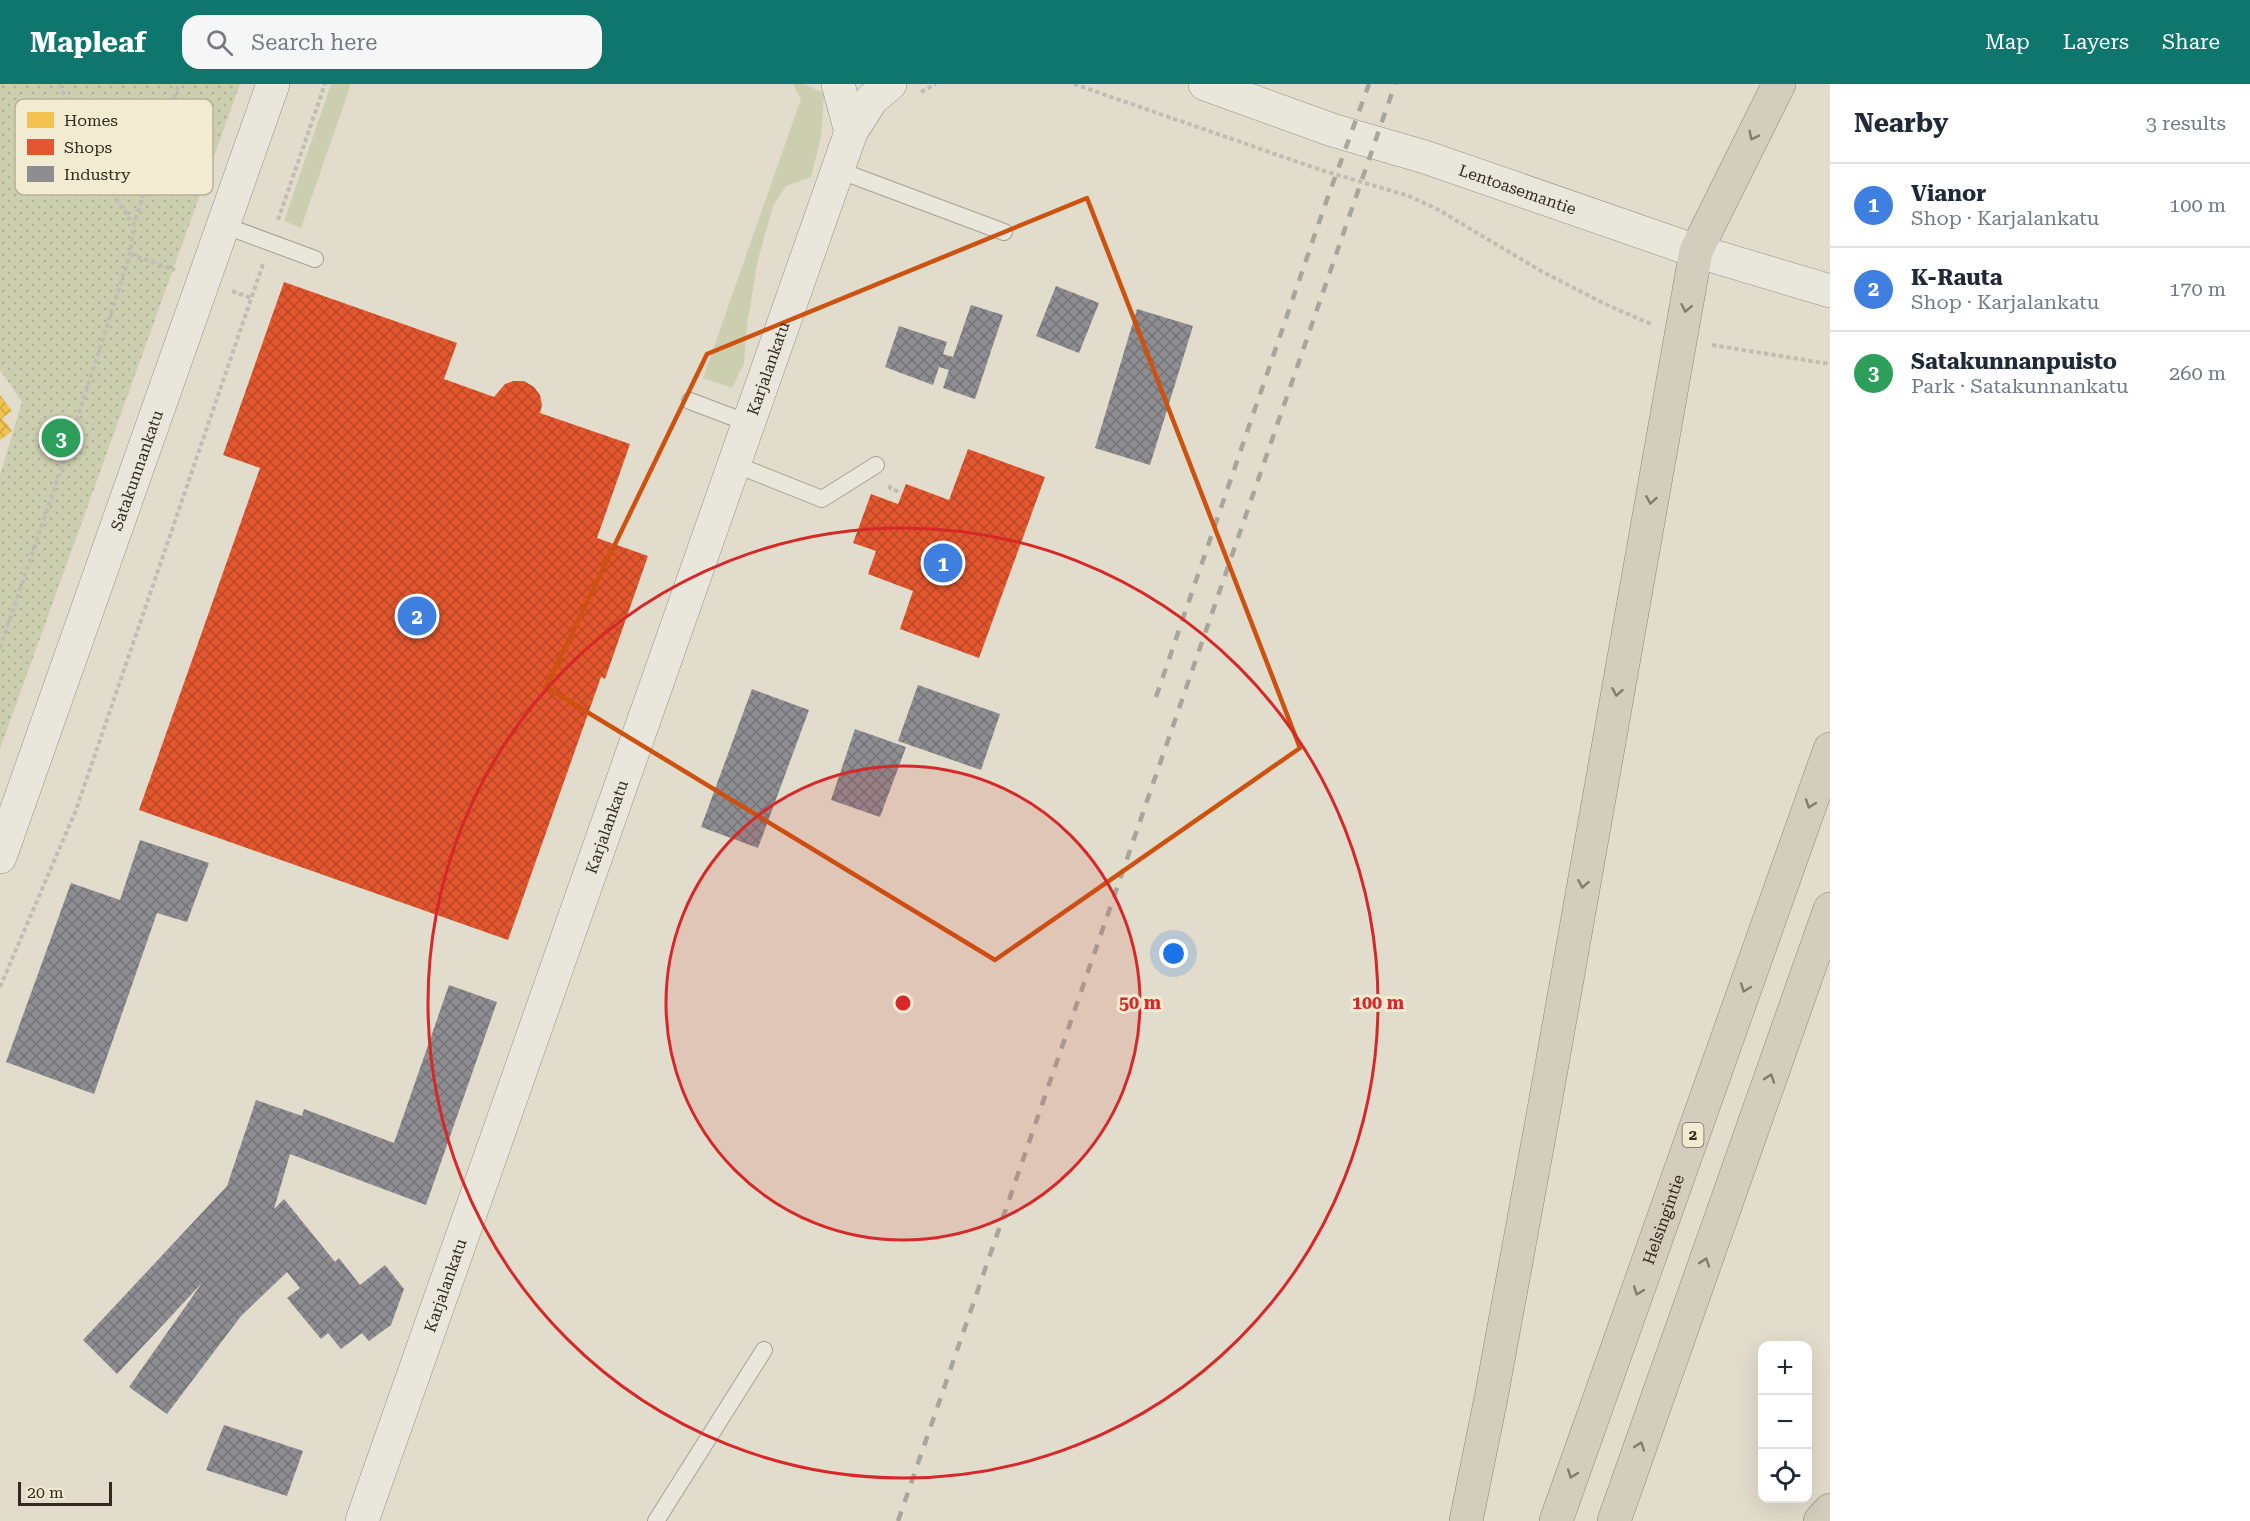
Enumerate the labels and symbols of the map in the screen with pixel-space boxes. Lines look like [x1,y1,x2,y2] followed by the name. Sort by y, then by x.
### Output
[15,99,213,195] legend
[64,111,118,130] text: Homes
[1748,130,1760,141] one-way arrow
[64,138,113,157] text: Shops
[1456,160,1579,218] street label: Lentoasemantie
[64,165,131,184] text: Industry
[1680,303,1693,313] one-way arrow
[743,319,793,418] street label: Karjalankatu
[106,408,167,533] street label: Satakunnankatu
[42,416,80,460] pin: 3
[1645,495,1658,505] one-way arrow
[924,540,962,586] pin: 1
[398,594,436,638] pin: 2
[1611,687,1624,697] one-way arrow
[581,777,632,876] street label: Karjalankatu
[1805,798,1818,809] one-way arrow
[1578,880,1590,889] one-way arrow
[1159,939,1188,968] your location
[1740,982,1753,993] one-way arrow
[1119,992,1162,1013] text: 50 m
[1352,992,1405,1013] text: 100 m
[893,993,913,1013] centre of rings
[1763,1073,1776,1084] one-way arrow
[1682,1123,1704,1147] road number: 2
[1638,1172,1688,1267] street label: Helsingintie
[420,1236,470,1335] street label: Karjalankatu
[1698,1257,1711,1268] one-way arrow
[1632,1285,1645,1295] one-way arrow
[1633,1441,1646,1452] one-way arrow
[1567,1468,1580,1479] one-way arrow
[18,1479,112,1506] scale bar

